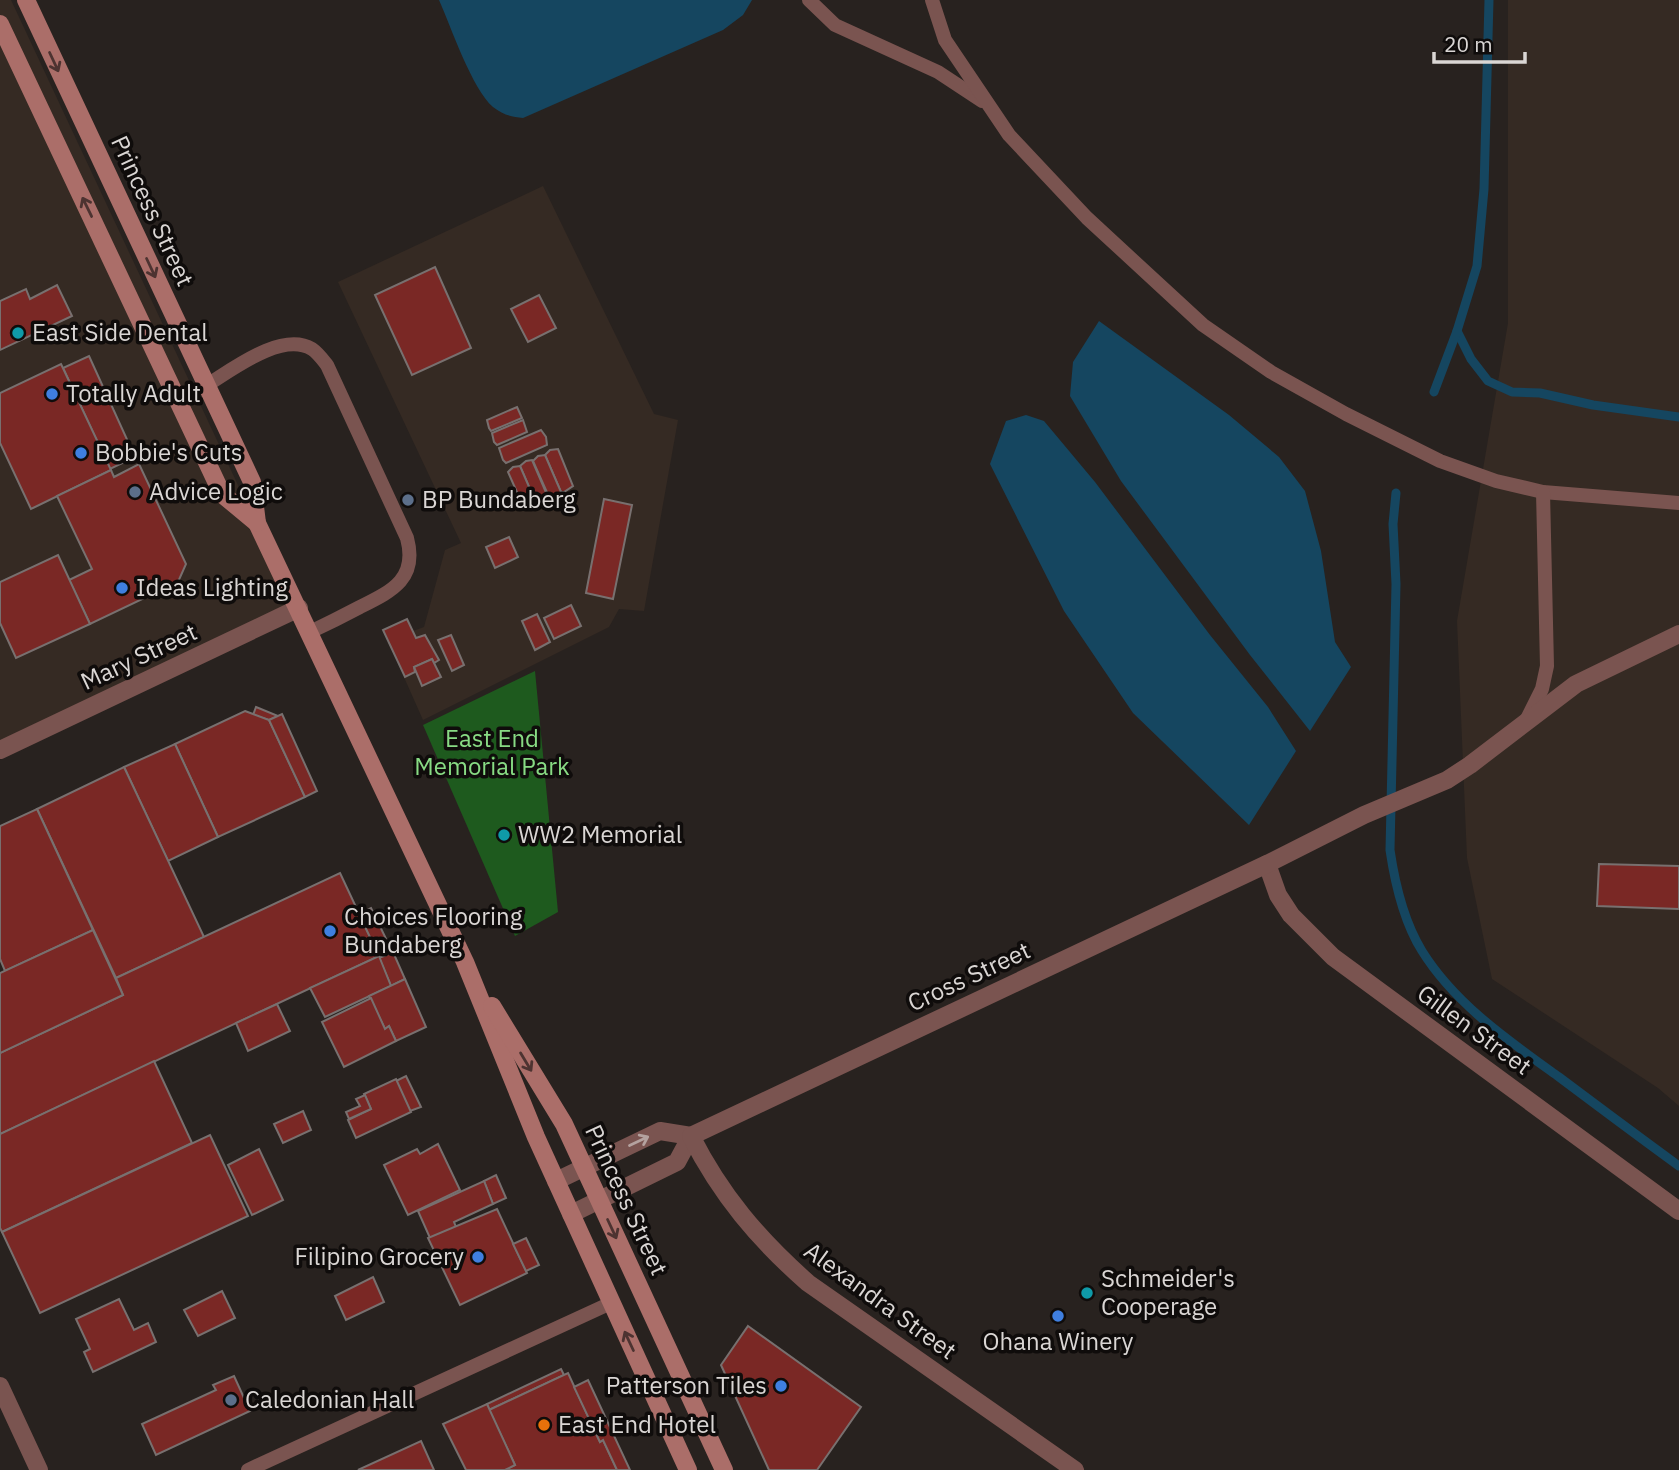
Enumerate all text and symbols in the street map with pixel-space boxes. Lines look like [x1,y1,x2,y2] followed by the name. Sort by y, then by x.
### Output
[1434,21,1525,65] scale bar
[1444,30,1493,58] text: 20 m
[48,51,62,72] one-way arrow
[104,130,202,291] street label: Princess Street
[80,197,94,218] one-way arrow
[145,257,159,278] one-way arrow
[32,316,208,348] place label: East Side Dental
[10,325,26,341] marker: East Side Dental
[66,377,201,409] place label: Totally Adult
[44,386,60,402] marker: Totally Adult
[95,436,242,468] place label: Bobbie's Cuts
[73,445,89,461] marker: Bobbie's Cuts
[149,475,283,507] place label: Advice Logic
[422,483,576,515] place label: BP Bundaberg
[127,484,143,500] marker: Advice Logic
[400,492,416,508] marker: BP Bundaberg
[136,571,288,603] place label: Ideas Lighting
[114,580,130,596] marker: Ideas Lighting
[75,615,202,697] street label: Mary Street
[414,722,570,782] park label: East End Memorial Park
[518,818,682,850] place label: WW2 Memorial
[496,827,512,843] marker: WW2 Memorial
[344,900,523,960] place label: Choices Flooring Bundaberg
[322,923,338,939] marker: Choices Flooring Bundaberg
[902,934,1035,1018] street label: Cross Street
[1411,977,1538,1081] street label: Gillen Street
[519,1051,533,1071] one-way arrow
[578,1119,676,1280] street label: Princess Street
[628,1134,649,1147] one-way arrow
[606,1218,620,1239] one-way arrow
[798,1234,963,1366] street label: Alexandra Street
[294,1240,464,1272] place label: Filipino Grocery
[470,1249,486,1265] marker: Filipino Grocery
[1101,1262,1235,1322] place label: Schmeider's Cooperage
[1079,1285,1095,1301] marker: Schmeider's Cooperage
[1050,1308,1066,1324] marker: Ohana Winery
[983,1325,1133,1357] place label: Ohana Winery
[622,1331,635,1353] one-way arrow
[606,1369,767,1401] place label: Patterson Tiles
[773,1378,789,1394] marker: Patterson Tiles
[245,1383,414,1415] place label: Caledonian Hall
[223,1392,239,1408] marker: Caledonian Hall
[558,1408,716,1440] place label: East End Hotel
[536,1417,552,1433] marker: East End Hotel

